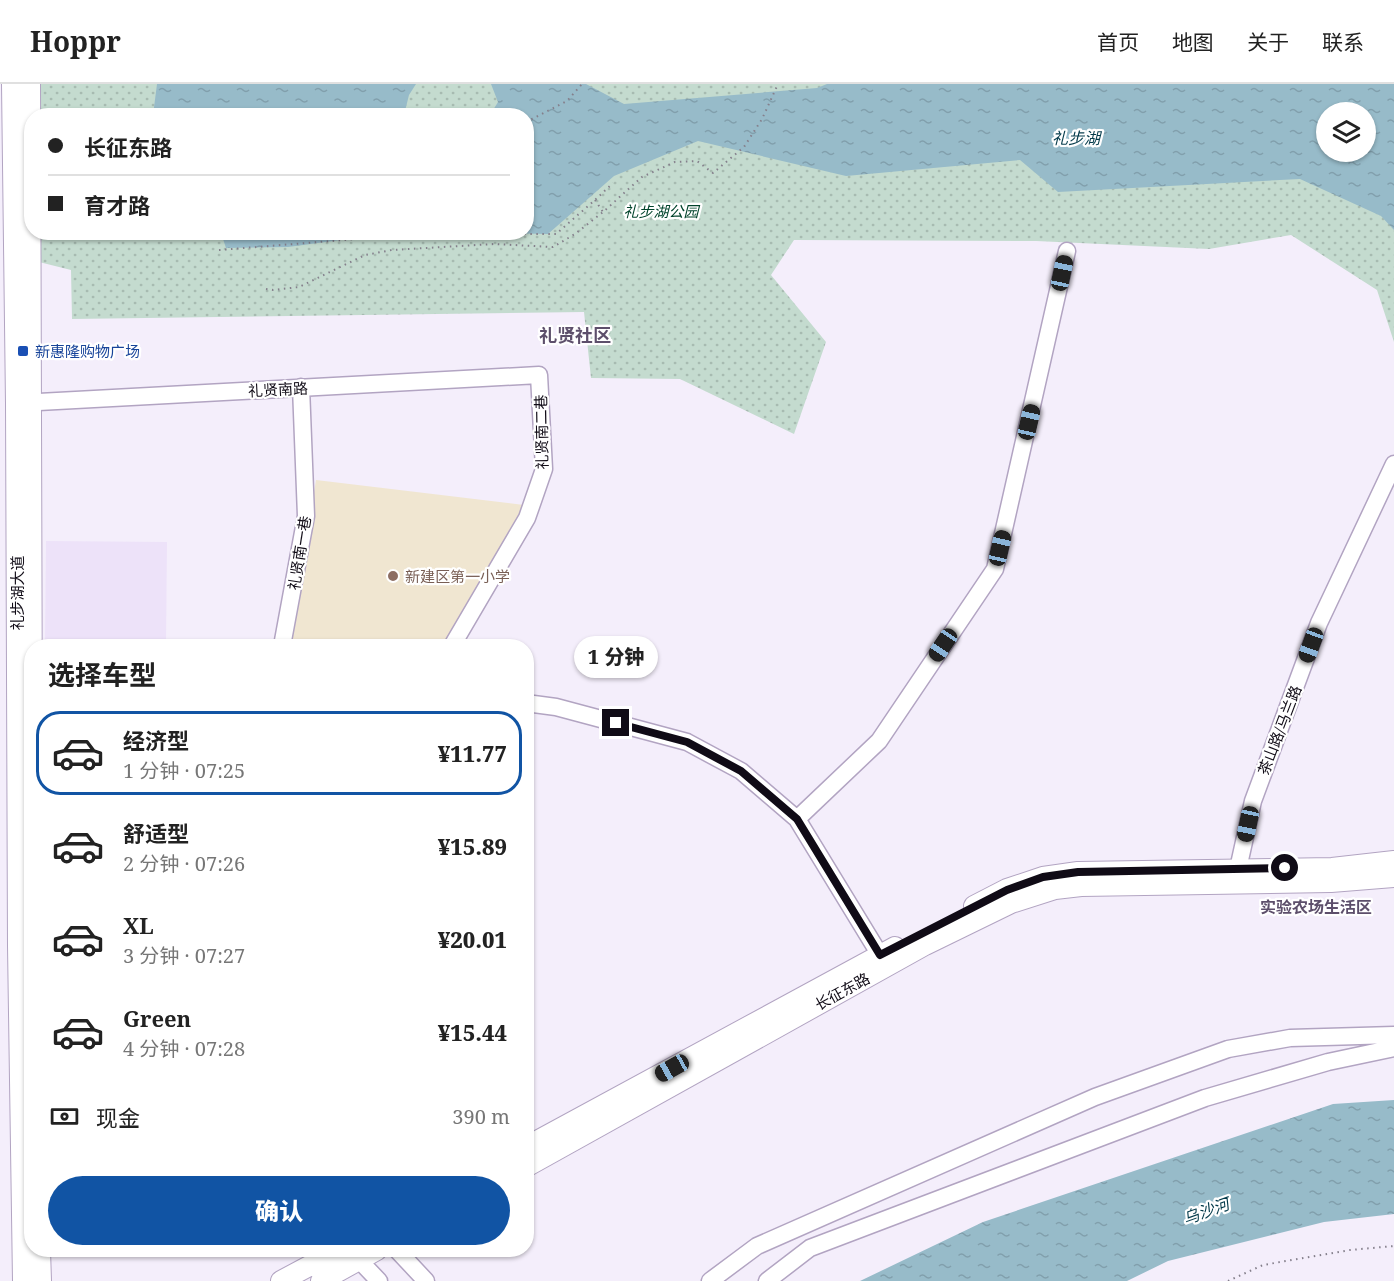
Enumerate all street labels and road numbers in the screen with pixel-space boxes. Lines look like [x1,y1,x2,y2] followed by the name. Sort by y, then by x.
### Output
[248,377,308,401] street label: 礼贤南路
[530,394,552,470] street label: 礼贤南二巷
[283,514,315,592] street label: 礼贤南一巷
[7,555,27,631] street label: 礼步湖大道
[1253,682,1305,778] street label: 茶山路/马兰路
[811,968,873,1014] street label: 长征东路

